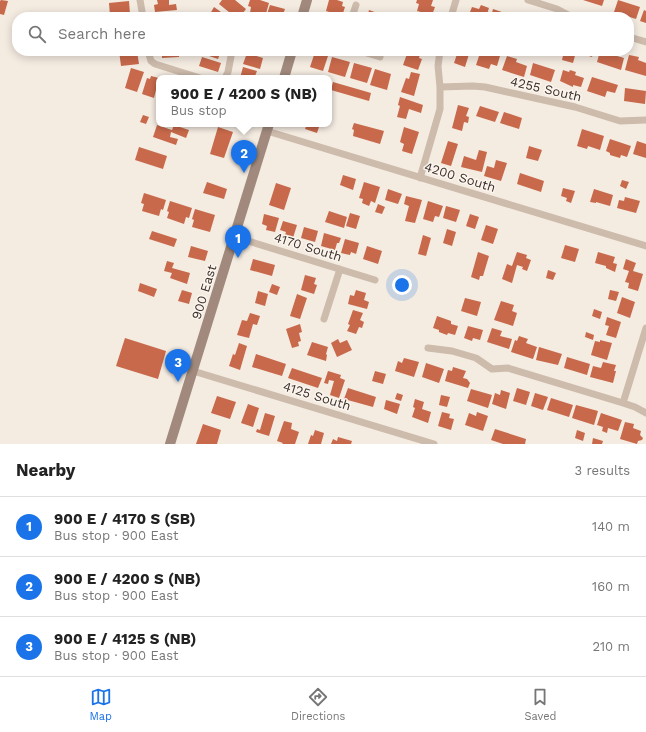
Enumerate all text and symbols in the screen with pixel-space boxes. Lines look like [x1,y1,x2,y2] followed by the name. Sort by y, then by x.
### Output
[12,12,634,56] search box
[26,23,48,45] icon: search
[58,25,146,43] text: Search here
[509,74,583,104] street label: 4255 South
[156,75,332,127] popup
[171,85,317,103] text: 900 E / 4200 S (NB)
[171,103,227,118] text: Bus stop
[231,140,257,173] pin: 2
[423,159,497,195] street label: 4200 South
[225,225,251,258] pin: 1
[272,230,344,264] street label: 4170 South
[189,262,220,321] street label: 900 East
[392,275,412,295] your location
[165,349,191,382] pin: 3
[281,379,353,413] street label: 4125 South
[16,460,75,480] text: Nearby
[575,463,630,478] text: 3 results
[54,510,196,528] text: 900 E / 4170 S (SB)
[26,519,32,534] text: 1
[592,519,630,534] text: 140 m
[54,528,178,543] text: Bus stop · 900 East
[54,570,201,588] text: 900 E / 4200 S (NB)
[25,579,33,594] text: 2
[592,579,630,594] text: 160 m
[54,588,178,603] text: Bus stop · 900 East
[54,630,197,648] text: 900 E / 4125 S (NB)
[25,639,33,654] text: 3
[592,639,630,654] text: 210 m
[54,648,178,663] text: Bus stop · 900 East
[90,686,112,723] tab: Map
[291,686,345,723] tab: Directions
[524,686,556,723] tab: Saved

